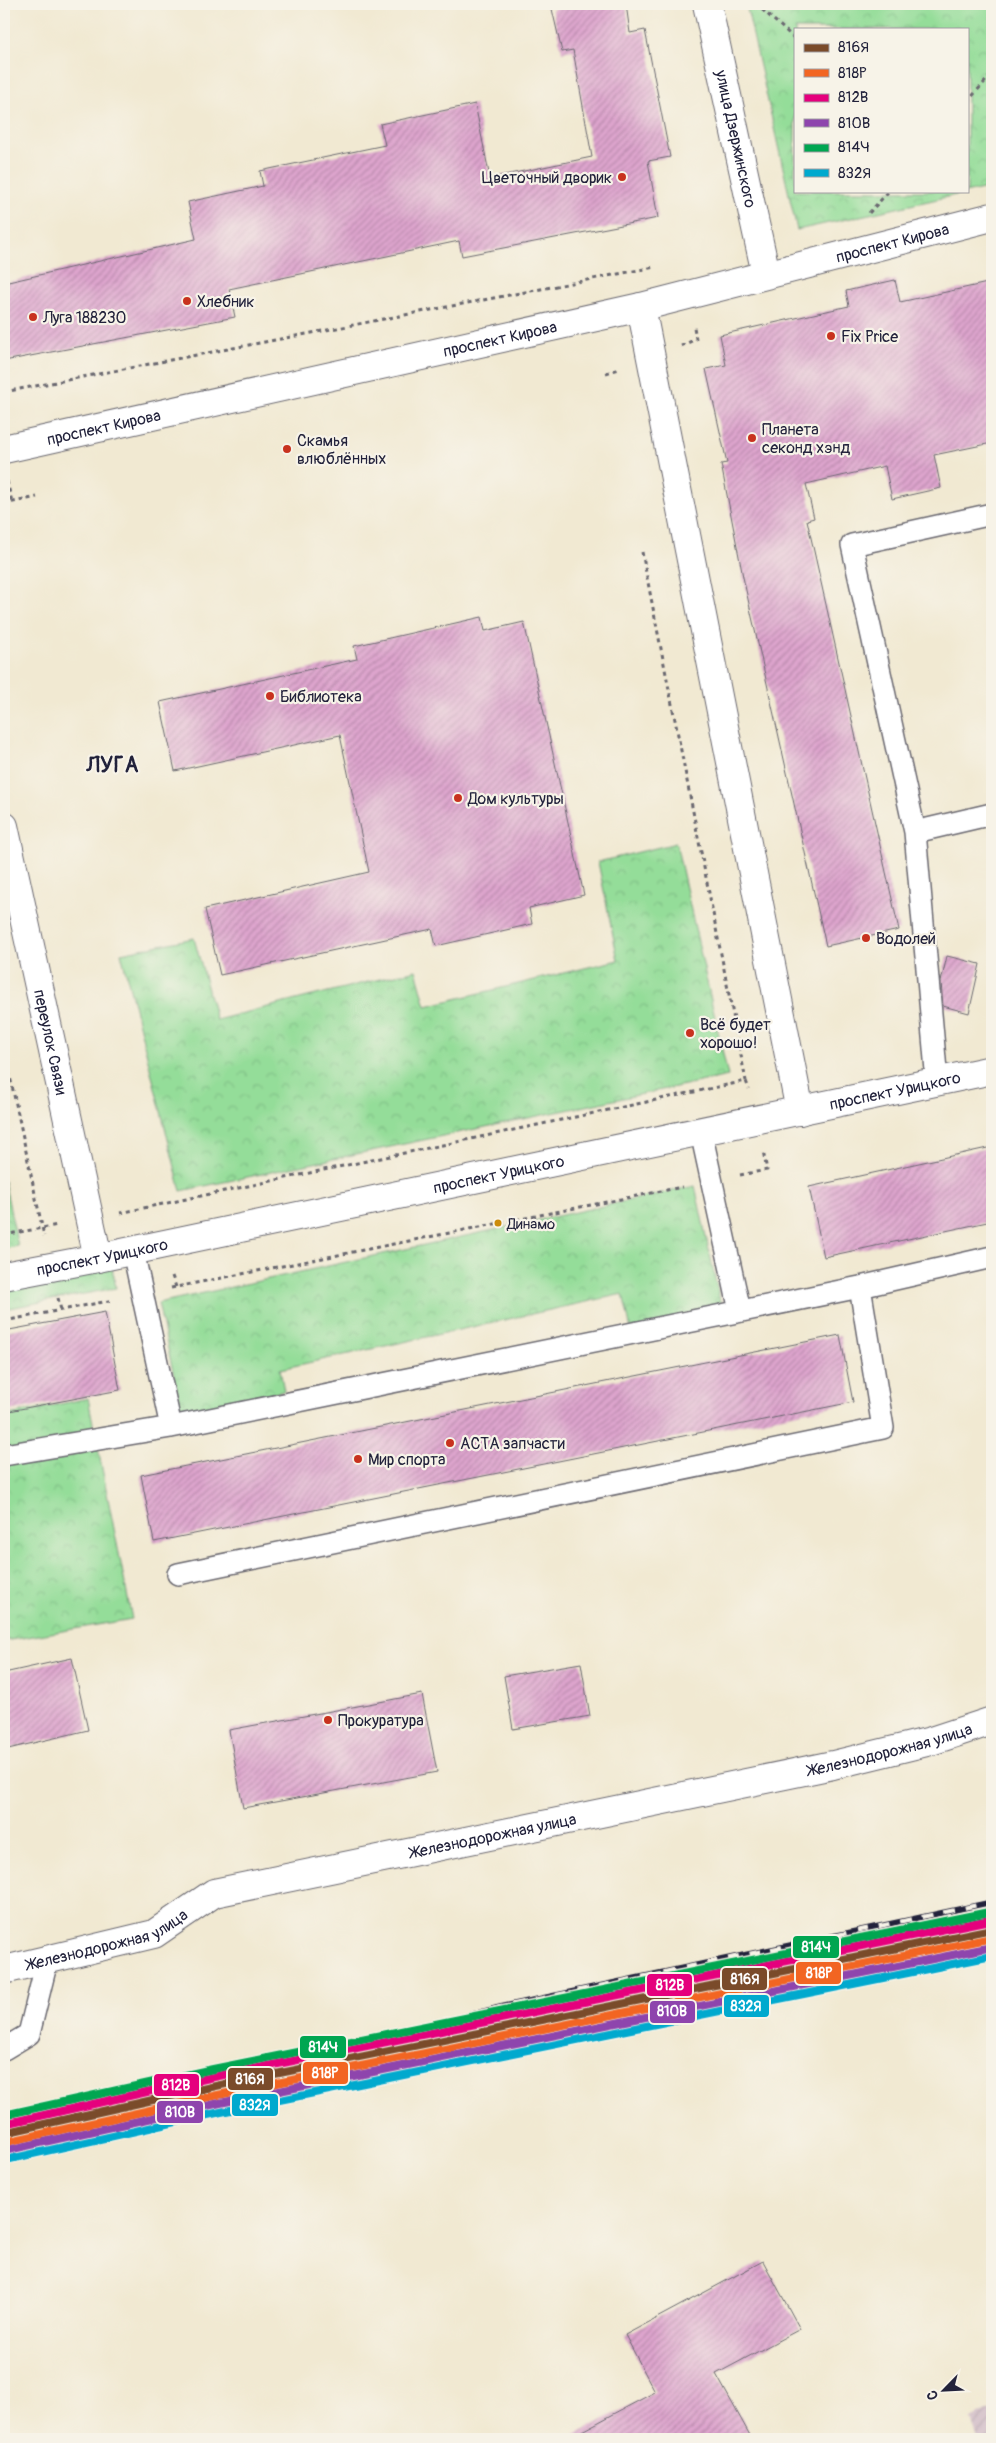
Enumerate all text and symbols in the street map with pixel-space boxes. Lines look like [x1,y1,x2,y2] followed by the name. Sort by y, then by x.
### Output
[794,28,968,192] legend
[838,38,869,57] text: 816Я
[838,64,867,83] text: 818Р
[710,67,760,210] street label: улица Дзержинского
[838,88,868,107] text: 812В
[838,114,870,133] text: 810В
[838,138,869,157] text: 814Ч
[838,164,871,183] text: 832Я
[482,168,612,188] place label: Цветочный дворик
[616,171,628,183] marker: Цветочный дворик
[834,219,951,268] street label: проспект Кирова
[197,292,254,312] place label: Хлебник
[181,295,193,307] marker: Хлебник
[42,308,127,328] place label: Луга 188230
[27,311,39,323] marker: Луга 188230
[441,317,559,362] street label: проспект Кирова
[841,327,898,347] place label: Fix Price
[825,330,837,342] marker: Fix Price
[45,405,163,450] street label: проспект Кирова
[762,420,850,458] place label: Планета секонд хэнд
[297,431,386,469] place label: Скамья влюблённых
[746,432,758,444] marker: Планета секонд хэнд
[281,443,293,455] marker: Скамья влюблённых
[280,687,362,707] place label: Библиотека
[264,690,276,702] marker: Библиотека
[86,752,139,779] district label: ЛУГА
[467,789,564,809] place label: Дом культуры
[452,792,464,804] marker: Дом культуры
[876,929,936,949] place label: Водолей
[860,932,872,944] marker: Водолей
[29,988,71,1097] street label: переулок Связи
[700,1015,771,1053] place label: Всё будет хорошо!
[684,1027,696,1039] marker: Всё будет хорошо!
[828,1068,963,1115] street label: проспект Урицкого
[431,1151,567,1198] street label: проспект Урицкого
[506,1215,555,1234] place label: Динамо
[493,1218,503,1228] marker: Динамо
[35,1234,170,1281] street label: проспект Урицкого
[460,1434,565,1454] place label: АСТА запчасти
[444,1437,456,1449] marker: АСТА запчасти
[368,1450,446,1470] place label: Мир спорта
[352,1453,364,1465] marker: Мир спорта
[338,1711,424,1731] place label: Прокуратура
[322,1714,334,1726] marker: Прокуратура
[803,1719,975,1782] street label: Железнодорожная улица
[406,1809,578,1864] street label: Железнодорожная улица
[22,1905,192,1976] street label: Железнодорожная улица
[792,1935,840,1959] line badge: 814Ч
[801,1939,831,1956] text: 814Ч
[795,1961,842,1985] line badge: 818Р
[806,1965,833,1982] text: 818Р
[721,1967,768,1991] line badge: 816Я
[731,1971,759,1988] text: 816Я
[646,1973,693,1997] line badge: 812В
[656,1977,684,1994] text: 812В
[723,1994,770,2018] line badge: 832Я
[731,1998,761,2015] text: 832Я
[649,2000,696,2024] line badge: 810В
[657,2003,687,2020] text: 810В
[299,2035,347,2059] line badge: 814Ч
[308,2039,338,2056] text: 814Ч
[302,2061,349,2085] line badge: 818Р
[312,2065,339,2082] text: 818Р
[227,2067,274,2091] line badge: 816Я
[236,2071,264,2088] text: 816Я
[153,2073,200,2097] line badge: 812В
[162,2077,190,2094] text: 812В
[231,2093,279,2117] line badge: 832Я
[240,2097,270,2114] text: 832Я
[156,2100,204,2124] line badge: 810В
[165,2104,195,2121] text: 810В
[918,2366,968,2416] north arrow
[923,2387,942,2402] text: С

